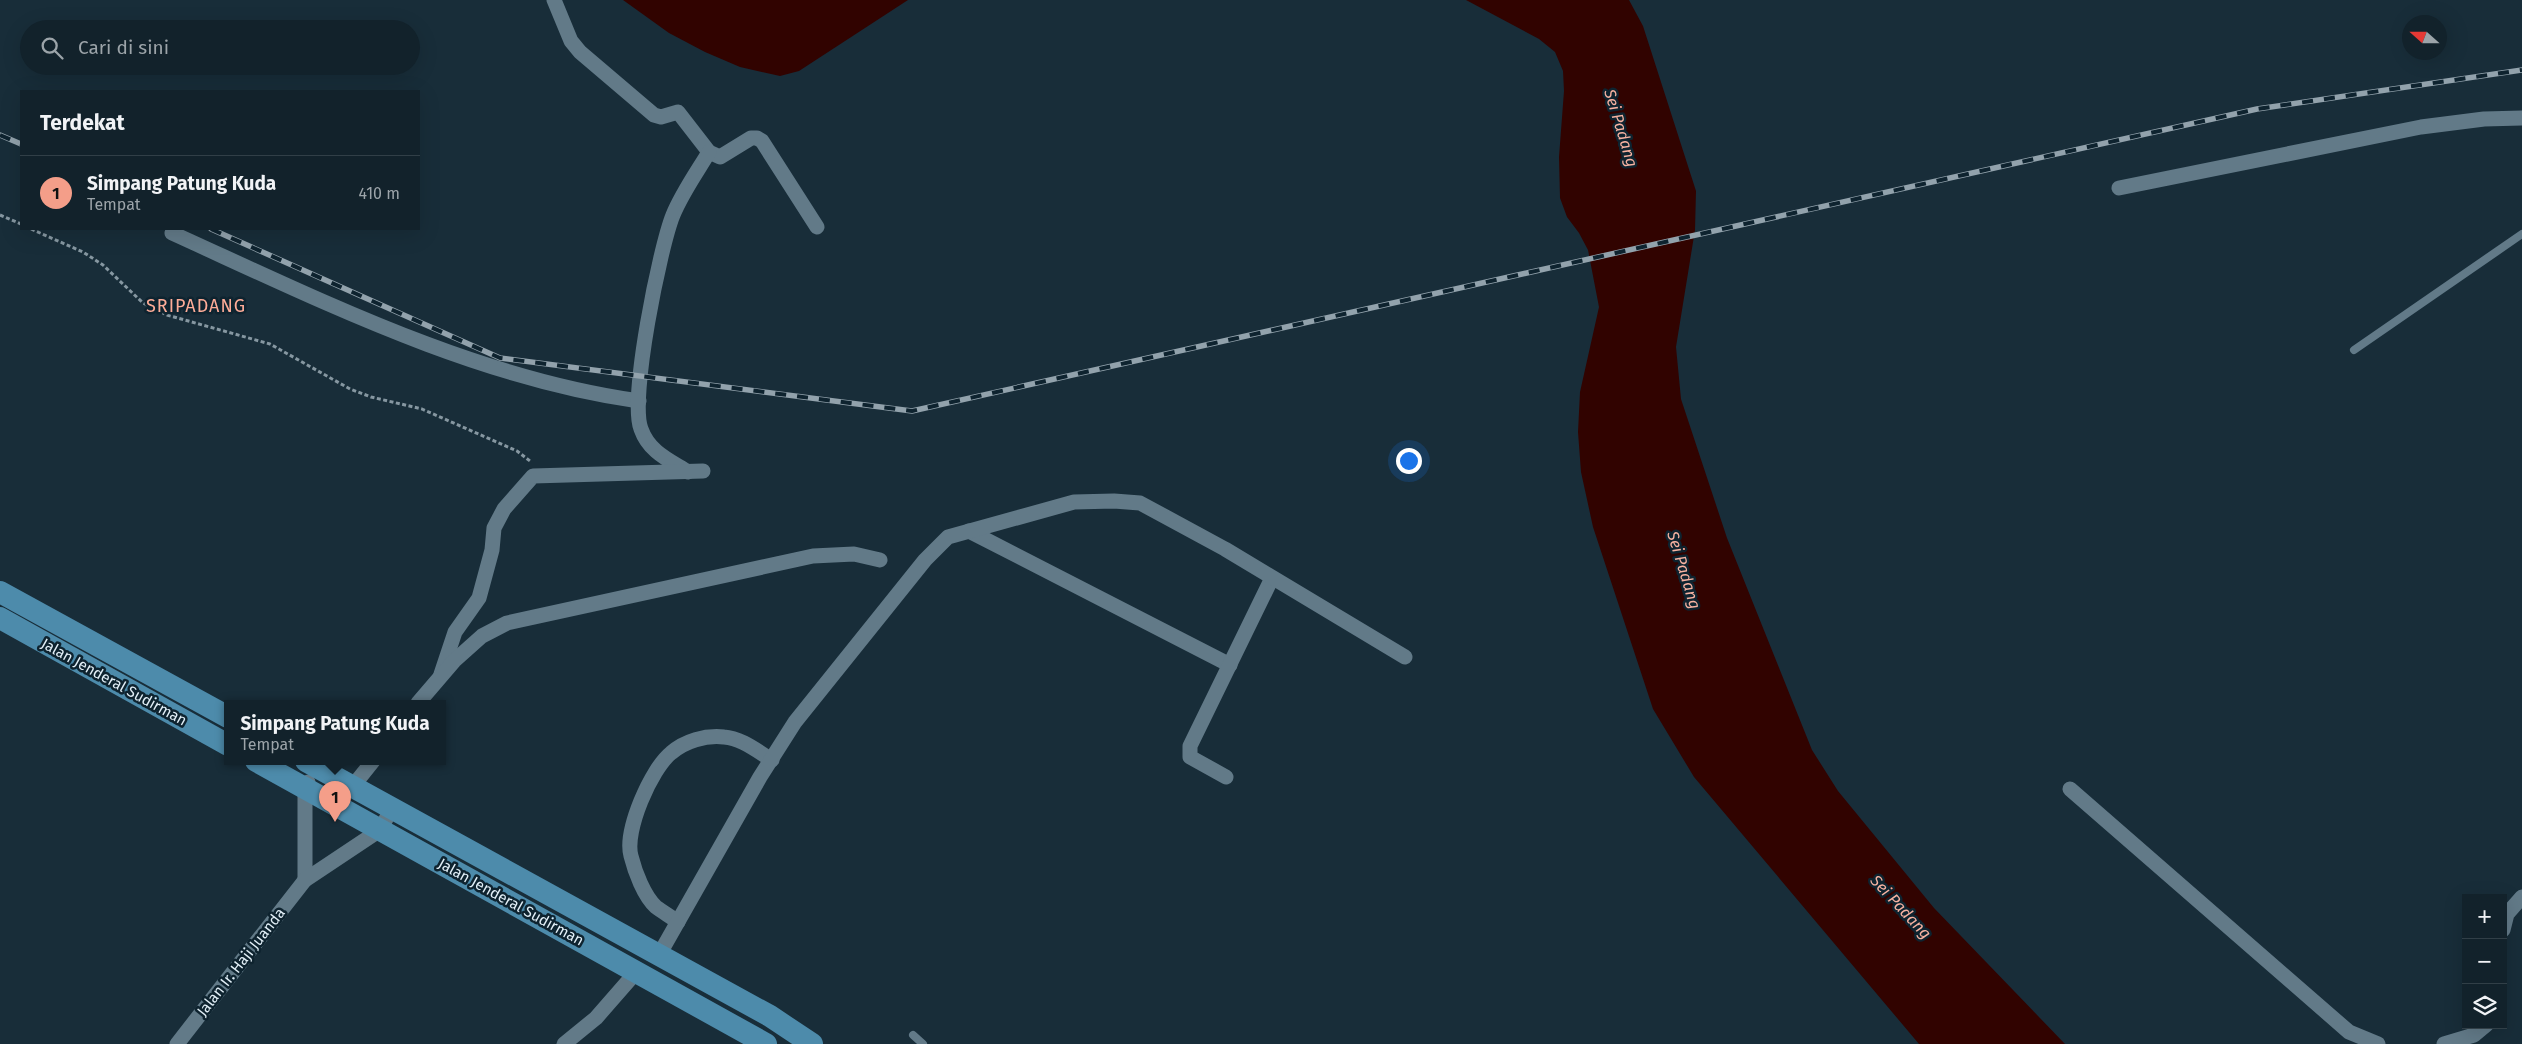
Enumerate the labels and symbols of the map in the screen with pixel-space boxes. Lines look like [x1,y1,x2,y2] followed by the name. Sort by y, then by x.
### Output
[2402,15,2447,60] north arrow
[1600,86,1642,169] water label: Sei Padang
[146,295,246,317] district label: SRIPADANG
[1396,448,1422,474] your location
[1663,528,1705,611] water label: Sei Padang
[38,634,190,730] street label: Jalan Jenderal Sudirman
[319,781,351,822] pin: 1
[435,854,587,950] street label: Jalan Jenderal Sudirman
[1866,870,1935,943] water label: Sei Padang
[193,904,289,1020] street label: Jalan Ir. Haji Juanda

